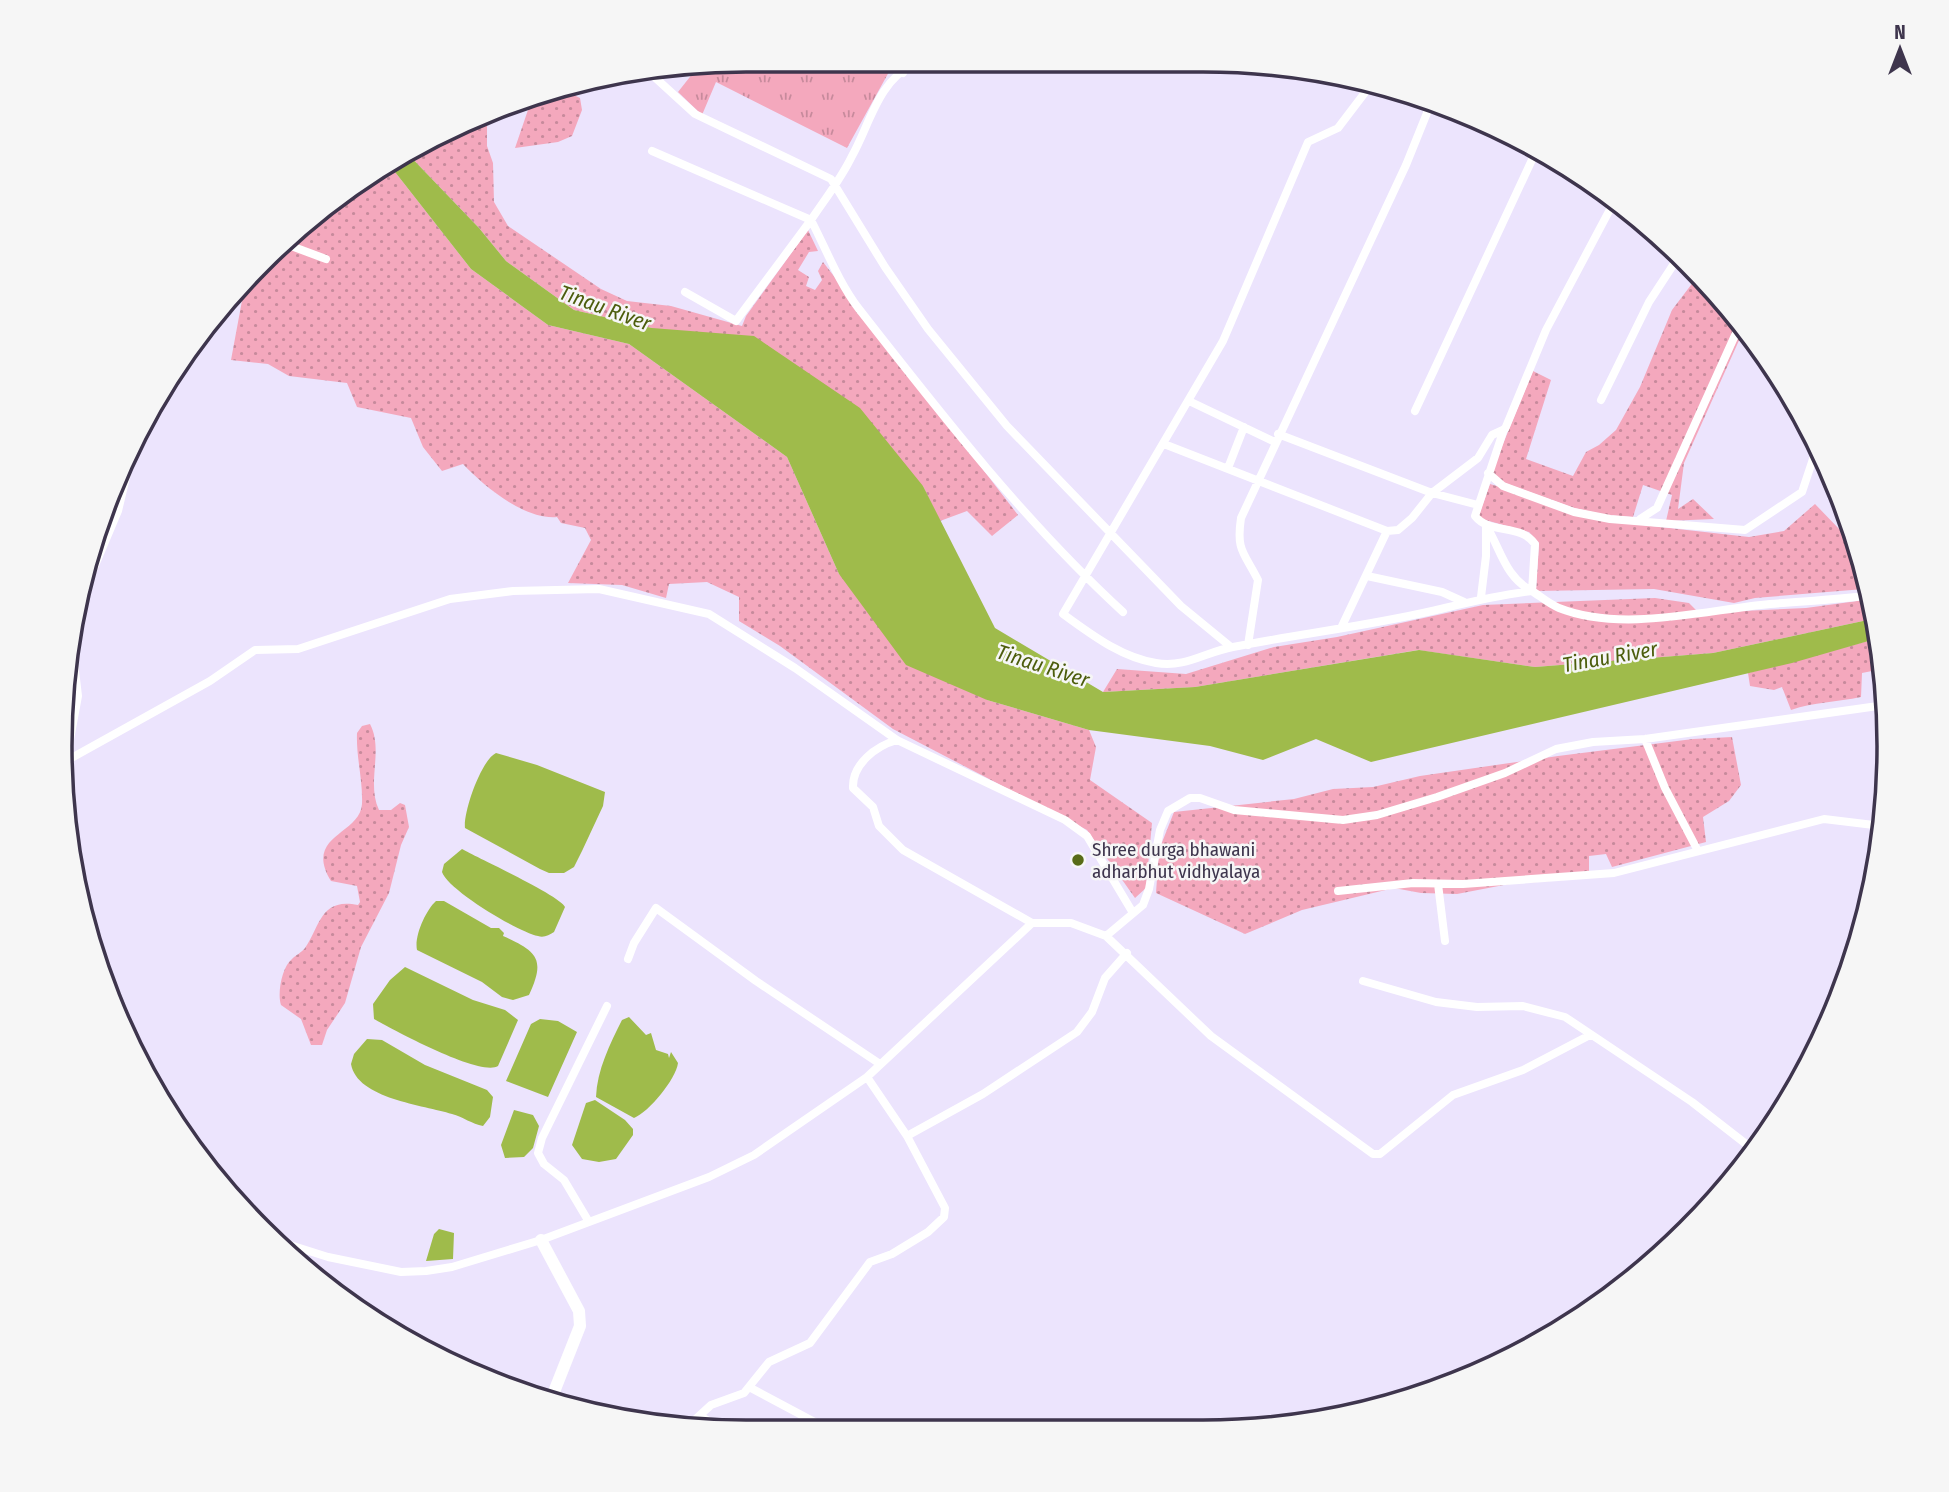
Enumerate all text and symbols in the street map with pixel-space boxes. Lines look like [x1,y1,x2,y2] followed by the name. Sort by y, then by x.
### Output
[1865,14,1935,84] north arrow
[1894,21,1906,44] text: N
[556,279,655,337] water label: Tinau River
[1561,636,1660,678] water label: Tinau River
[993,639,1093,693] water label: Tinau River
[1092,838,1260,883] place label: Shree durga bhawani adharbhut vidhyalaya
[1070,852,1086,868] marker: Shree durga bhawani adharbhut vidhyalaya

